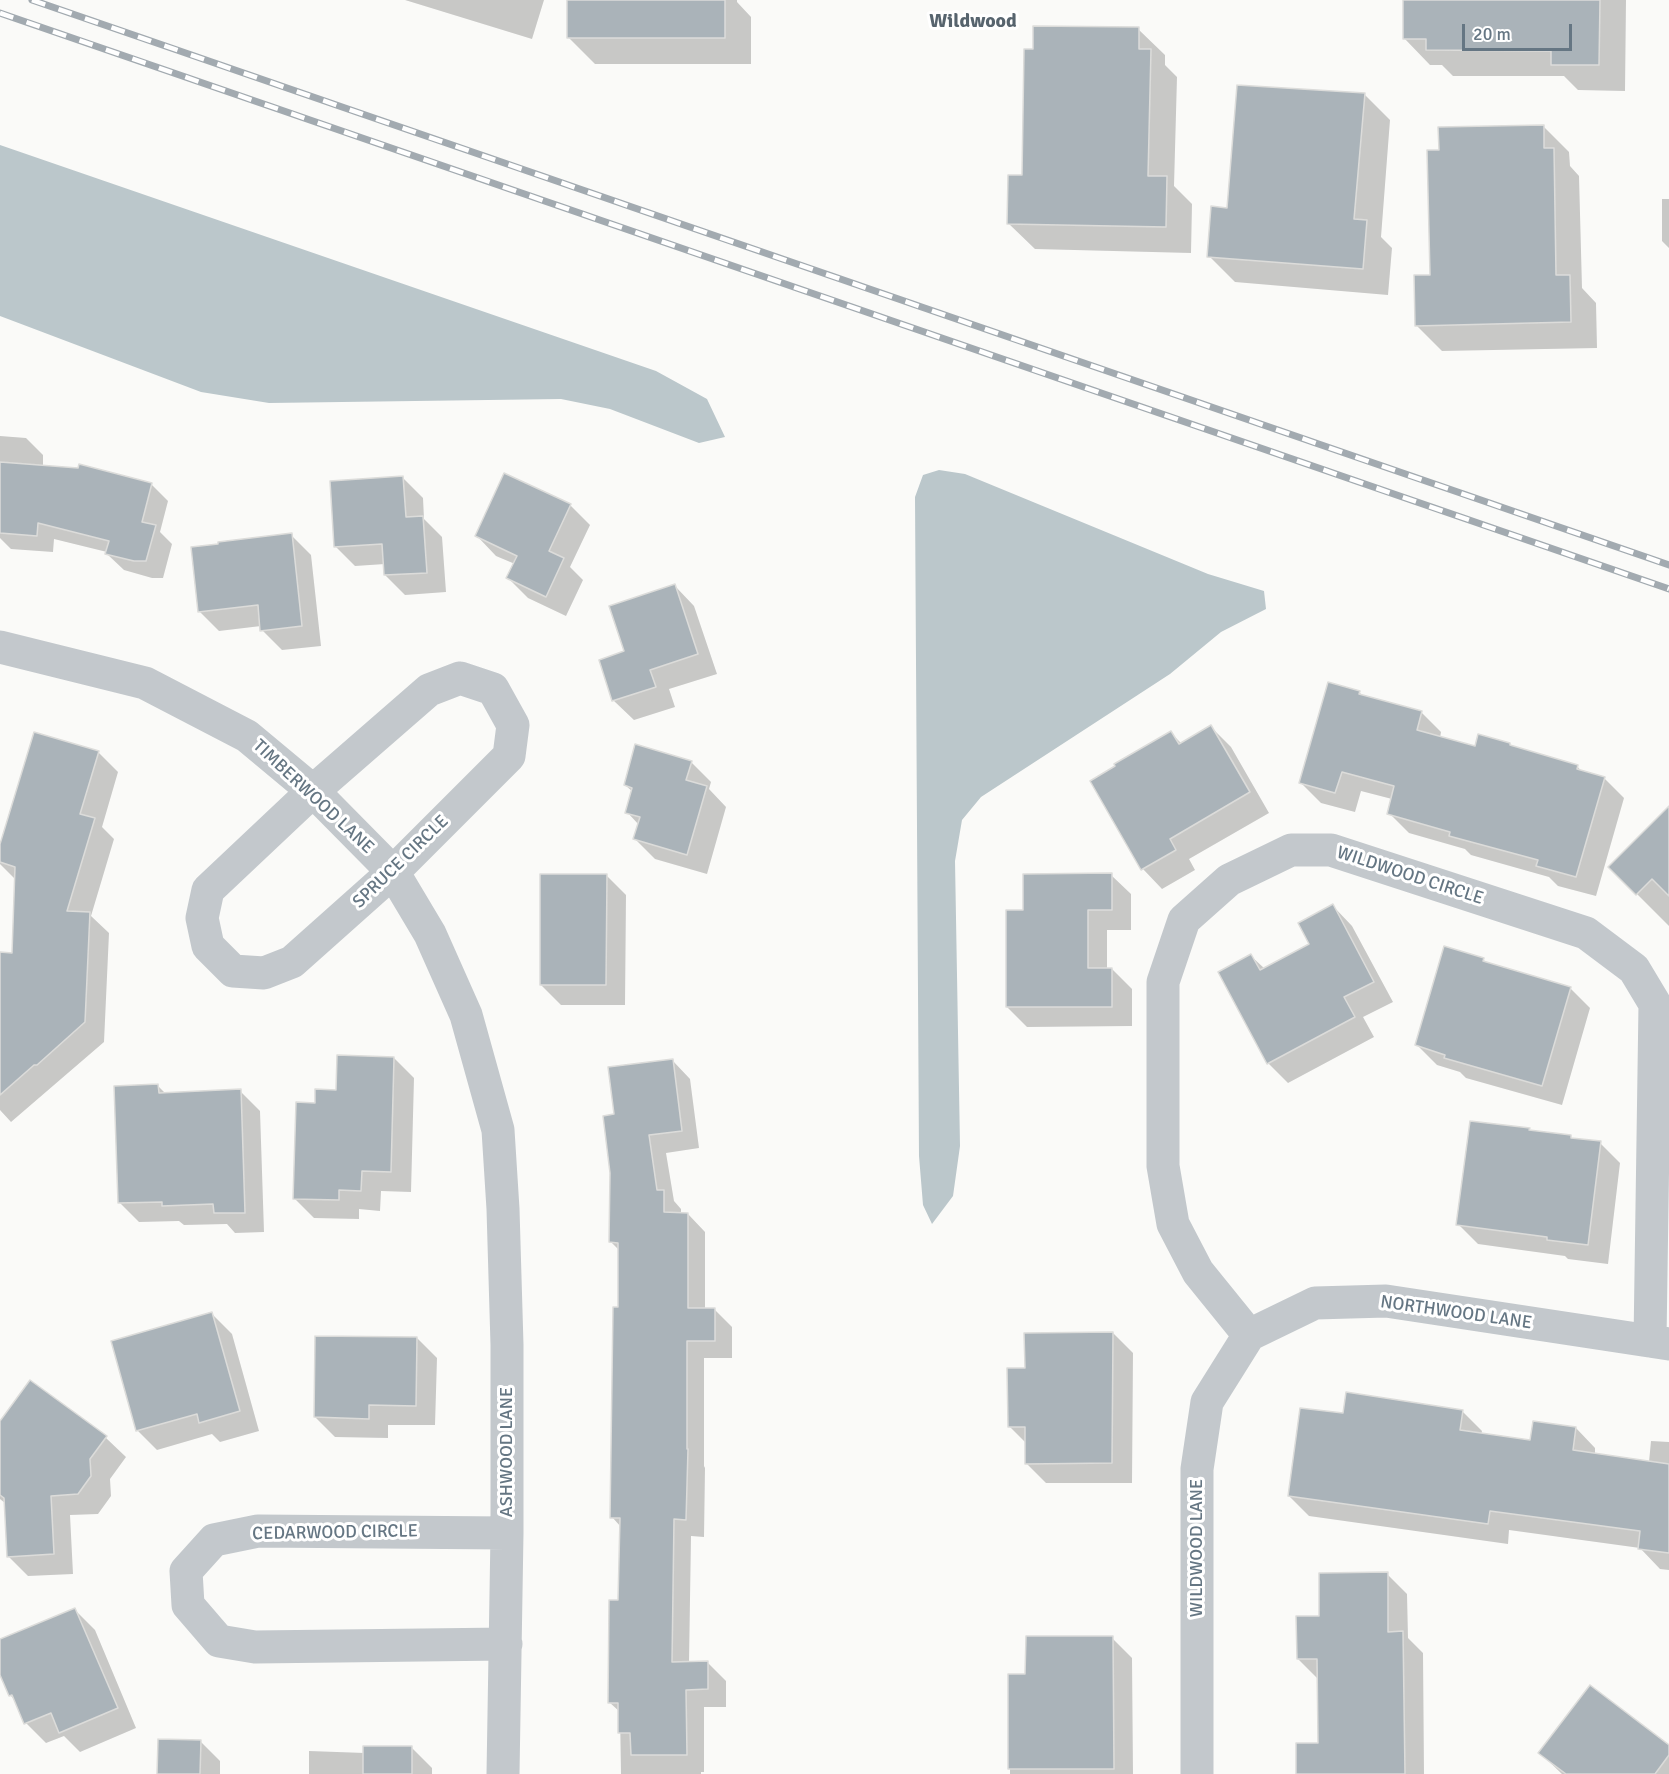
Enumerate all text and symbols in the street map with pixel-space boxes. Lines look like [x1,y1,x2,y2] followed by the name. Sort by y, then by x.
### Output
[929,10,1017,34] district label: Wildwood
[1465,12,1574,50] scale bar
[1473,23,1511,45] text: 20 m
[248,735,378,859] street label: TIMBERWOOD LANE
[349,811,453,913] street label: SPRUCE CIRCLE
[1334,842,1486,910] street label: WILDWOOD CIRCLE
[1379,1292,1533,1334] street label: NORTHWOOD LANE
[496,1387,518,1517] street label: ASHWOOD LANE
[1186,1479,1208,1617] street label: WILDWOOD LANE
[252,1521,418,1545] street label: CEDARWOOD CIRCLE

